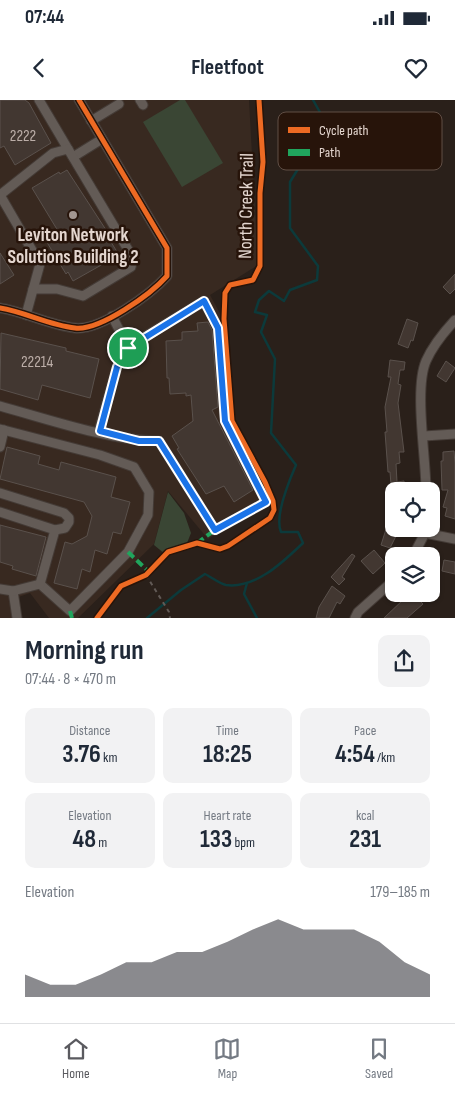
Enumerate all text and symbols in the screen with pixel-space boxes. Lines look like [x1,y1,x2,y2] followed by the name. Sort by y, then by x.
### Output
[25,6,64,29] text: 07:44
[25,54,53,82] icon: back
[191,54,264,81] text: Fleetfoot
[402,54,430,82] icon: heart
[278,112,442,170] legend
[319,122,369,139] text: Cycle path
[10,127,36,146] house number: 2222
[319,144,340,161] text: Path
[234,153,259,259] street label: North Creek Trail
[67,209,79,221] marker: Leviton Network Solutions Building 2
[7,224,139,269] place label: Leviton Network Solutions Building 2
[107,327,149,369] pin
[114,334,142,362] icon: arrive
[21,353,53,372] house number: 22214
[385,482,440,602] map controls
[385,482,440,537] button: locate
[385,547,440,602] button: layers
[25,634,144,667] text: Morning run
[378,635,430,687] button: share
[25,670,116,689] text: 07:44 · 8 × 470 m
[69,722,110,739] text: Distance
[216,722,239,739] text: Time
[354,722,376,739] text: Pace
[62,739,101,770] text: 3.76
[203,739,252,770] text: 18:25
[335,739,375,770] text: 4:54
[101,749,117,766] text: km
[375,749,395,766] text: /km
[68,807,111,824] text: Elevation
[204,807,251,824] text: Heart rate
[356,807,374,824] text: kcal
[72,824,96,855] text: 48
[200,824,232,855] text: 133
[349,824,381,855] text: 231
[96,834,107,851] text: m
[232,834,255,851] text: bpm
[25,883,74,902] text: Elevation
[370,883,430,902] text: 179–185 m
[62,1035,90,1082] tab: Home
[213,1035,241,1082] tab: Map
[365,1035,393,1082] tab: Saved

